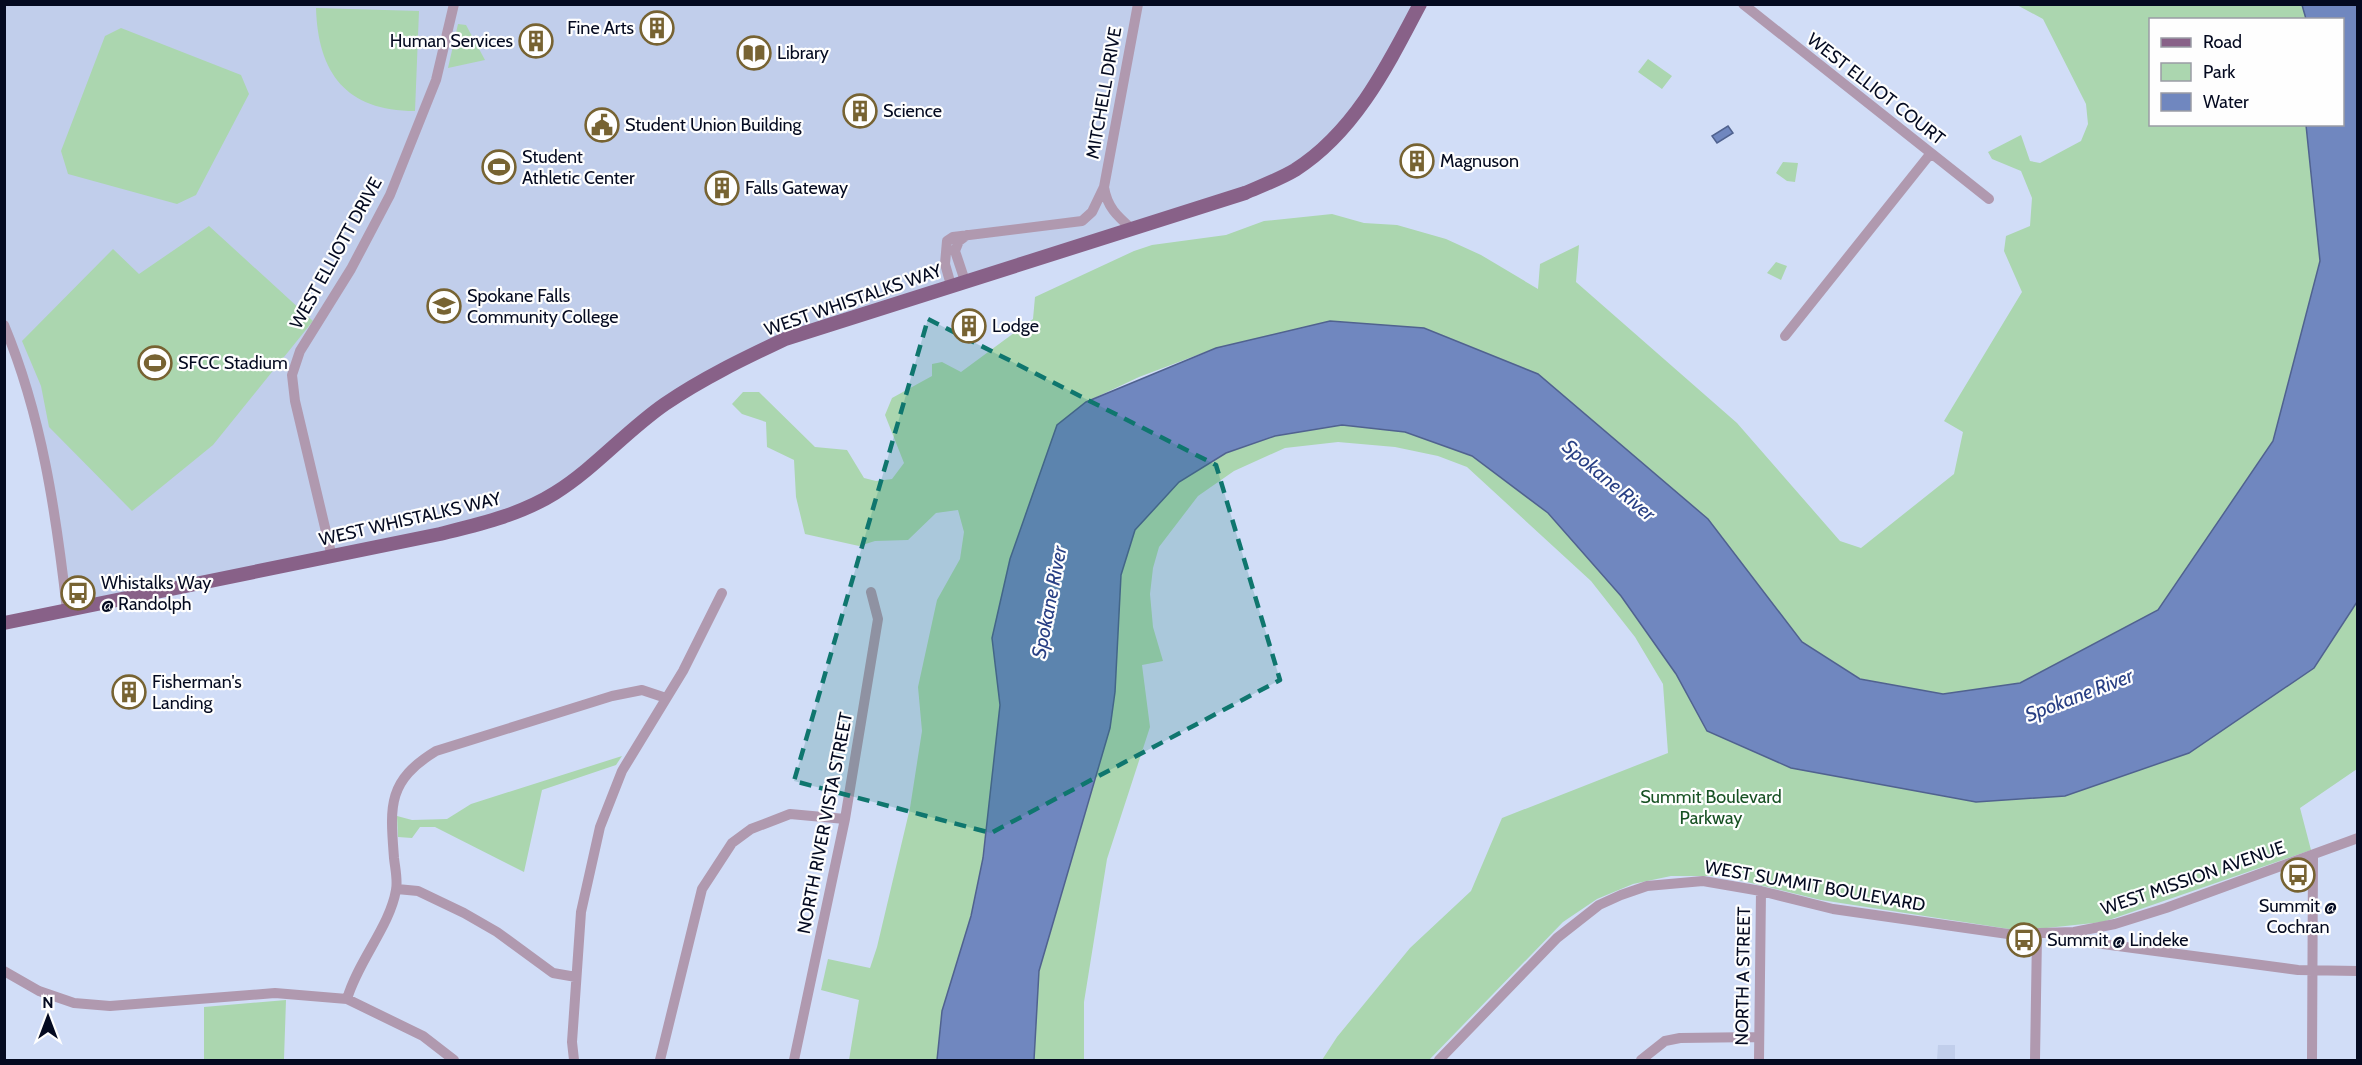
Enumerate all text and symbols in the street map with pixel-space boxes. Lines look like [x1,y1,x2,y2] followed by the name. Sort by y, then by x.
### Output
[639,10,675,46] building icon: Fine Arts
[567,17,634,39] place label: Fine Arts
[2149,18,2344,126] legend
[518,23,554,59] building icon: Human Services
[1082,25,1126,161] street label: MITCHELL DRIVE
[1803,28,1950,150] street label: WEST ELLIOT COURT
[390,30,513,52] place label: Human Services
[2203,31,2242,53] text: Road
[736,35,772,71] library icon: Library
[777,42,829,64] place label: Library
[2203,61,2236,83] text: Park
[2203,91,2249,113] text: Water
[842,93,878,129] building icon: Science
[883,100,942,122] place label: Science
[584,107,620,143] public building icon: Student Union Building
[625,114,803,136] place label: Student Union Building
[1399,143,1435,179] building icon: Magnuson
[522,146,635,189] place label: Student Athletic Center
[481,149,517,185] sports icon: Student Athletic Center
[1440,150,1519,172] place label: Magnuson
[704,170,740,206] building icon: Falls Gateway
[285,173,387,333] street label: WEST ELLIOTT DRIVE
[745,177,848,199] place label: Falls Gateway
[762,259,945,341] street label: WEST WHISTALKS WAY
[467,285,618,328] place label: Spokane Falls Community College
[426,288,462,324] school or university icon: Spokane Falls Community College
[951,308,987,344] building icon: Lodge
[992,315,1039,337] place label: Lodge
[137,345,173,381] sports icon: SFCC Stadium
[178,352,288,374] place label: SFCC Stadium
[1558,434,1661,526] water label: Spokane River
[317,487,504,551] street label: WEST WHISTALKS WAY
[1026,543,1072,660] water label: Spokane River
[101,572,211,615] place label: Whistalks Way @ Randolph
[60,575,96,611] bus stop icon: Whistalks Way @ Randolph
[2022,663,2137,727] water label: Spokane River
[152,671,242,714] place label: Fisherman's Landing
[111,674,147,710] building icon: Fisherman's Landing
[793,710,857,936] street label: NORTH RIVER VISTA STREET
[1640,786,1782,829] park label: Summit Boulevard Parkway
[2098,836,2288,920] street label: WEST MISSION AVENUE
[1703,856,1927,916] street label: WEST SUMMIT BOULEVARD
[2280,857,2316,893] bus stop icon: Summit @ Cochran
[2259,895,2337,938] place label: Summit @ Cochran
[1731,906,1755,1046] street label: NORTH A STREET
[2006,922,2042,958] bus stop icon: Summit @ Lindeke
[2047,929,2188,951] place label: Summit @ Lindeke
[18,987,78,1047] north arrow
[42,993,54,1012] text: N

